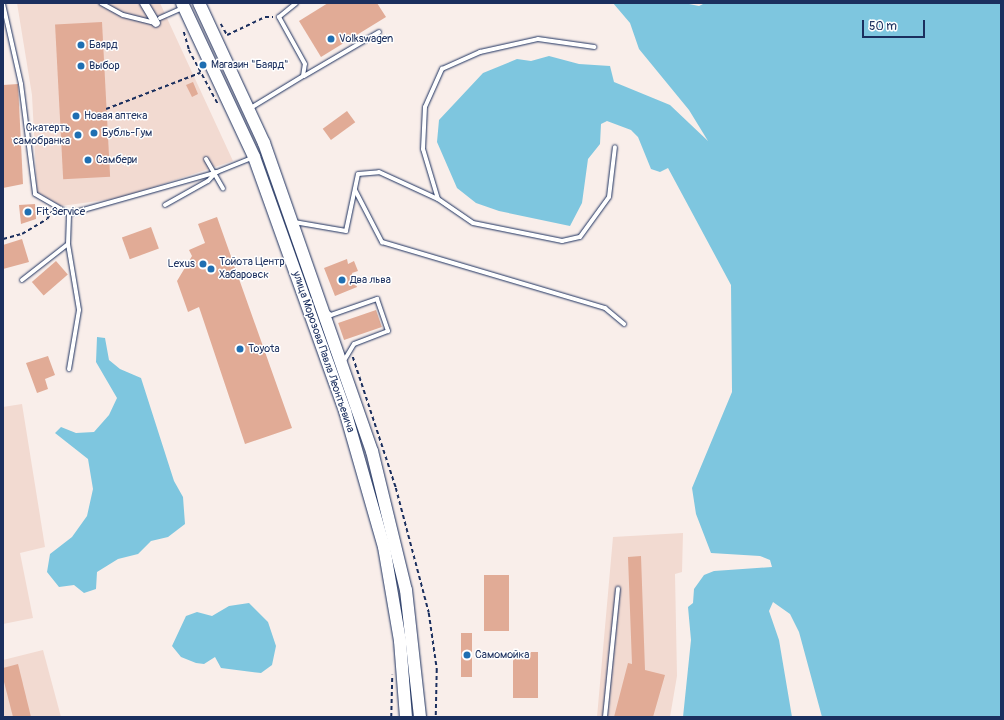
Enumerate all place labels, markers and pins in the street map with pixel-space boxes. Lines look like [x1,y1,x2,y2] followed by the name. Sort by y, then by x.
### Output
[339,32,393,46] place label: Volkswagen
[326,34,336,44] marker: Volkswagen
[89,38,118,52] place label: Баярд
[76,40,86,50] marker: Баярд
[211,58,289,72] place label: Магазин "Баярд"
[89,59,120,73] place label: Выбор
[198,60,208,70] marker: Магазин "Баярд"
[76,61,86,71] marker: Выбор
[84,109,147,123] place label: Новая аптека
[71,111,81,121] marker: Новая аптека
[13,122,70,148] place label: Скатерть самобранка
[102,126,152,140] place label: Бубль-Гум
[89,128,99,138] marker: Бубль-Гум
[73,130,83,140] marker: Скатерть самобранка
[96,153,137,167] place label: Самбери
[83,155,93,165] marker: Самбери
[36,205,85,219] place label: Fit Service
[23,207,33,217] marker: Fit Service
[219,256,285,282] place label: Тойота Центр Хабаровск
[167,257,195,271] place label: Lexus
[198,259,208,269] marker: Lexus
[206,264,216,274] marker: Тойота Центр Хабаровск
[350,273,391,287] place label: Два льва
[337,275,347,285] marker: Два льва
[248,342,280,356] place label: Toyota
[235,344,245,354] marker: Toyota
[475,648,529,662] place label: Самомойка
[462,650,472,660] marker: Самомойка

